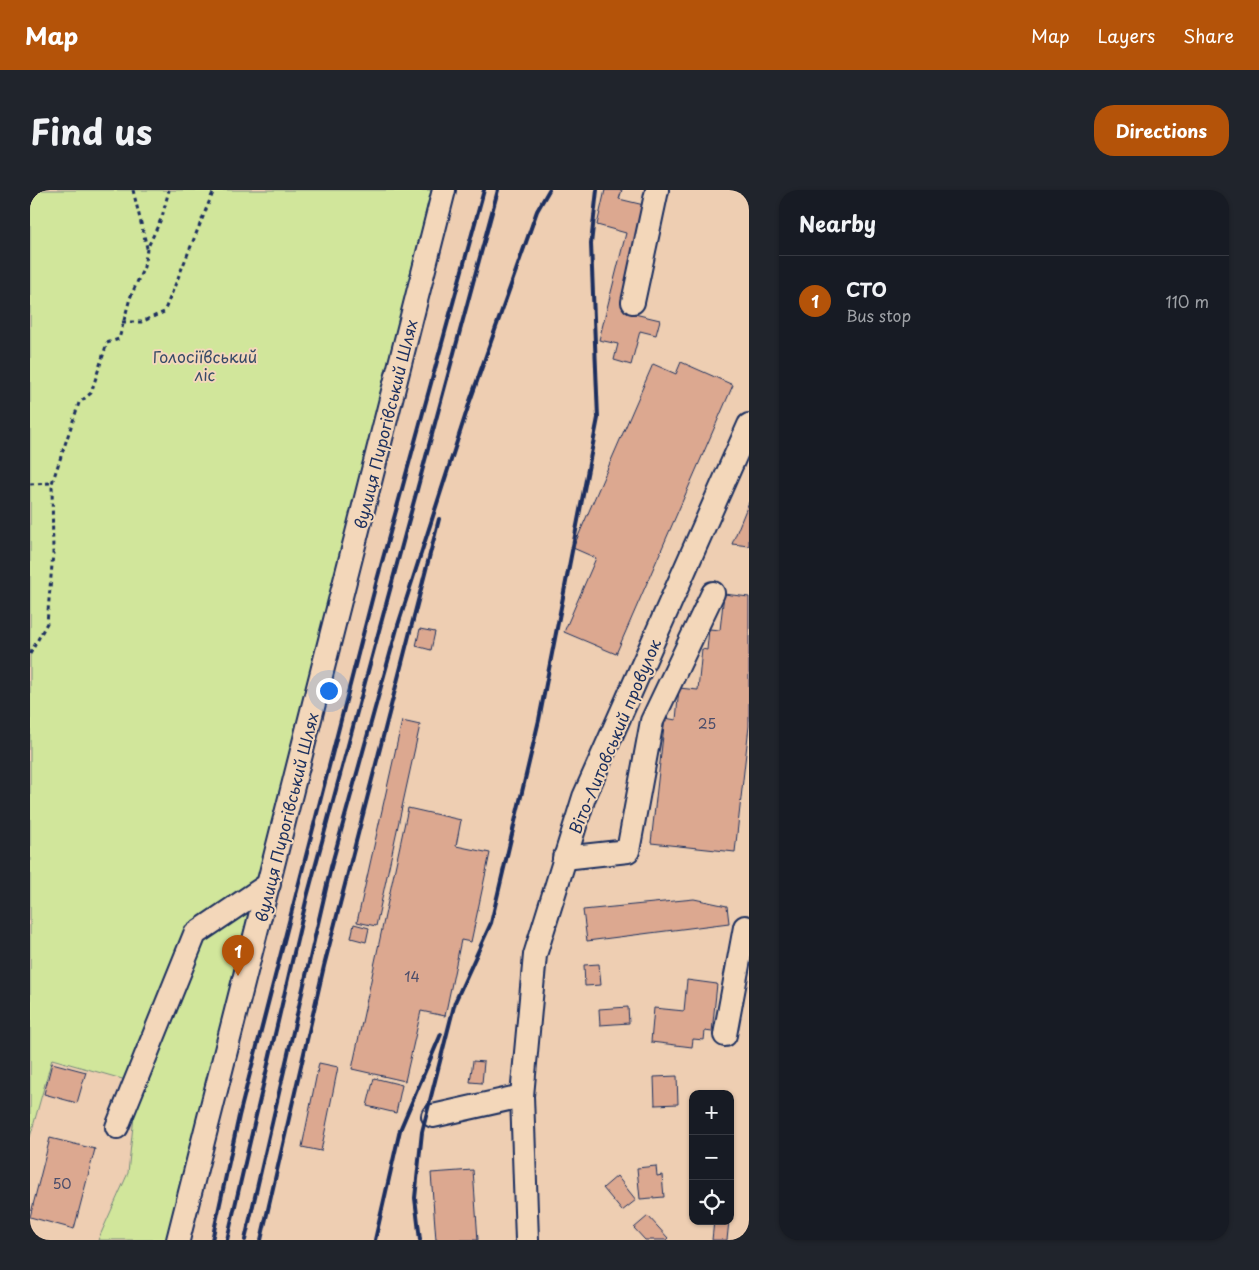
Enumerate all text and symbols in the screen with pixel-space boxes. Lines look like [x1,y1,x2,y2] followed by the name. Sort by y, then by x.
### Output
[25,17,78,53] text: Map
[1031,22,1070,49] text: Map
[1098,22,1155,49] text: Layers
[1183,22,1234,49] text: Share
[30,104,152,157] text: Find us
[1094,105,1229,156] button: Directions
[799,207,876,239] text: Nearby
[846,275,887,303] text: СТО
[811,289,819,313] text: 1
[1166,289,1209,313] text: 110 m
[846,303,911,327] text: Bus stop
[347,317,423,531] street label: вулиця Пирогівський Шлях
[153,344,257,386] park label: Голосіївський ліс
[562,634,666,837] street label: Віто-Литовський провулок
[316,678,342,704] your location
[248,710,324,924] street label: вулиця Пирогівський Шлях
[698,713,716,734] house number: 25
[222,935,254,976] pin: 1
[404,966,420,987] house number: 14
[689,1090,734,1225] map controls
[689,1090,734,1135] button: +
[689,1135,734,1180] button: −
[52,1173,72,1194] house number: 50
[689,1180,734,1225] button: locate

